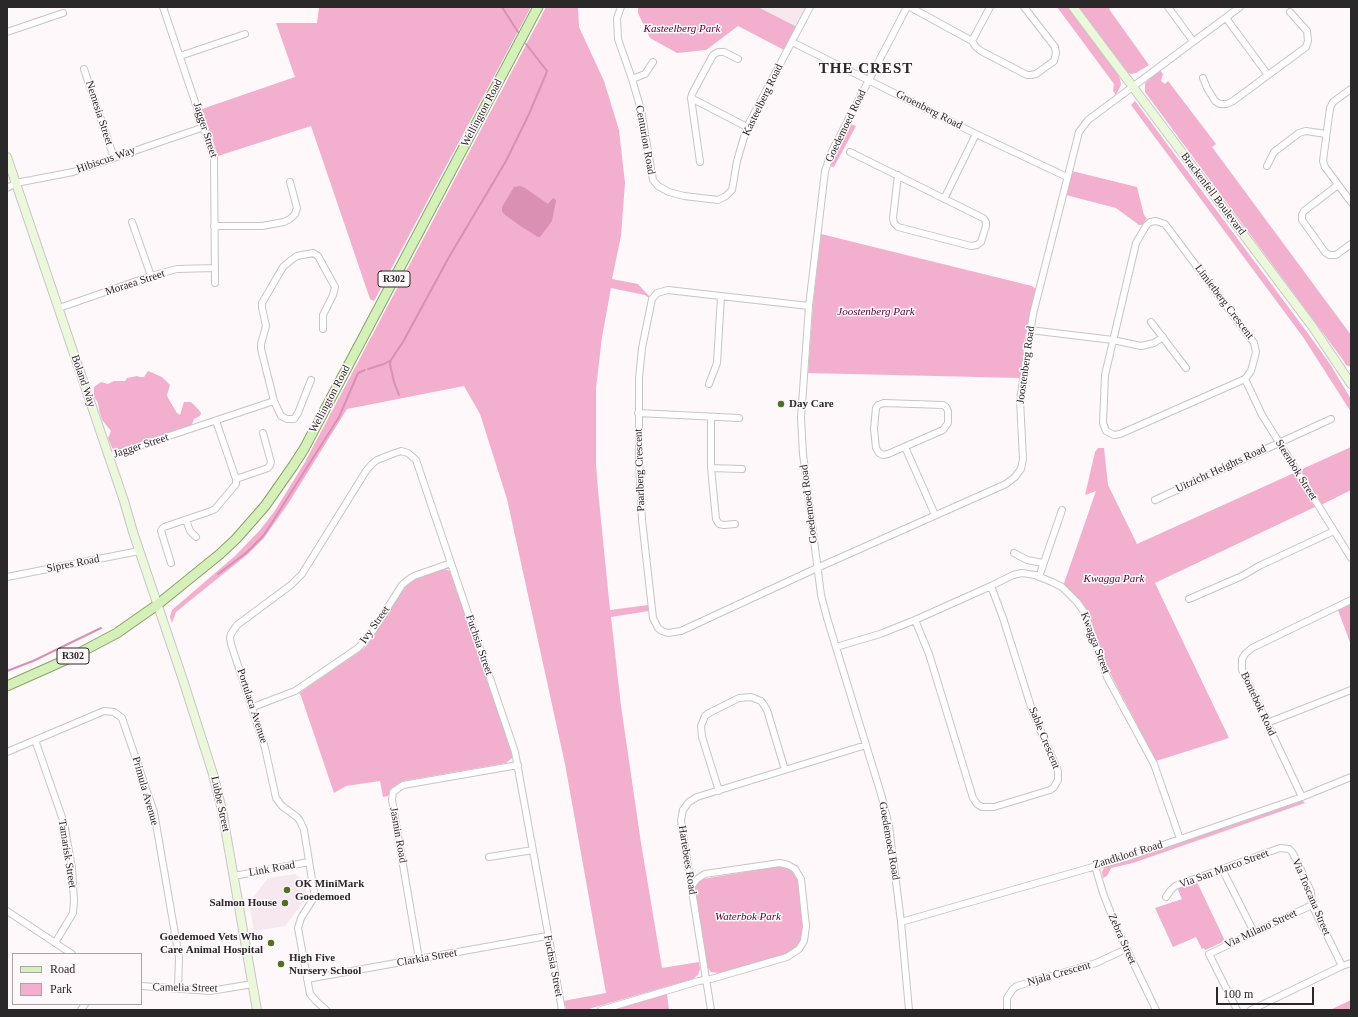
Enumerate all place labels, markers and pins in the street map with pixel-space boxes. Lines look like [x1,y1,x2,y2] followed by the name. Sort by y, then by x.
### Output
[789,397,834,411] place label: Day Care
[776,399,786,409] marker: Day Care
[295,877,364,903] place label: OK MiniMark Goedemoed
[282,885,292,895] marker: OK MiniMark Goedemoed
[209,896,277,910] place label: Salmon House
[280,898,290,908] marker: Salmon House
[160,930,263,956] place label: Goedemoed Vets Who Care Animal Hospital
[266,938,276,948] marker: Goedemoed Vets Who Care Animal Hospital
[289,951,361,977] place label: High Five Nursery School
[276,959,286,969] marker: High Five Nursery School

